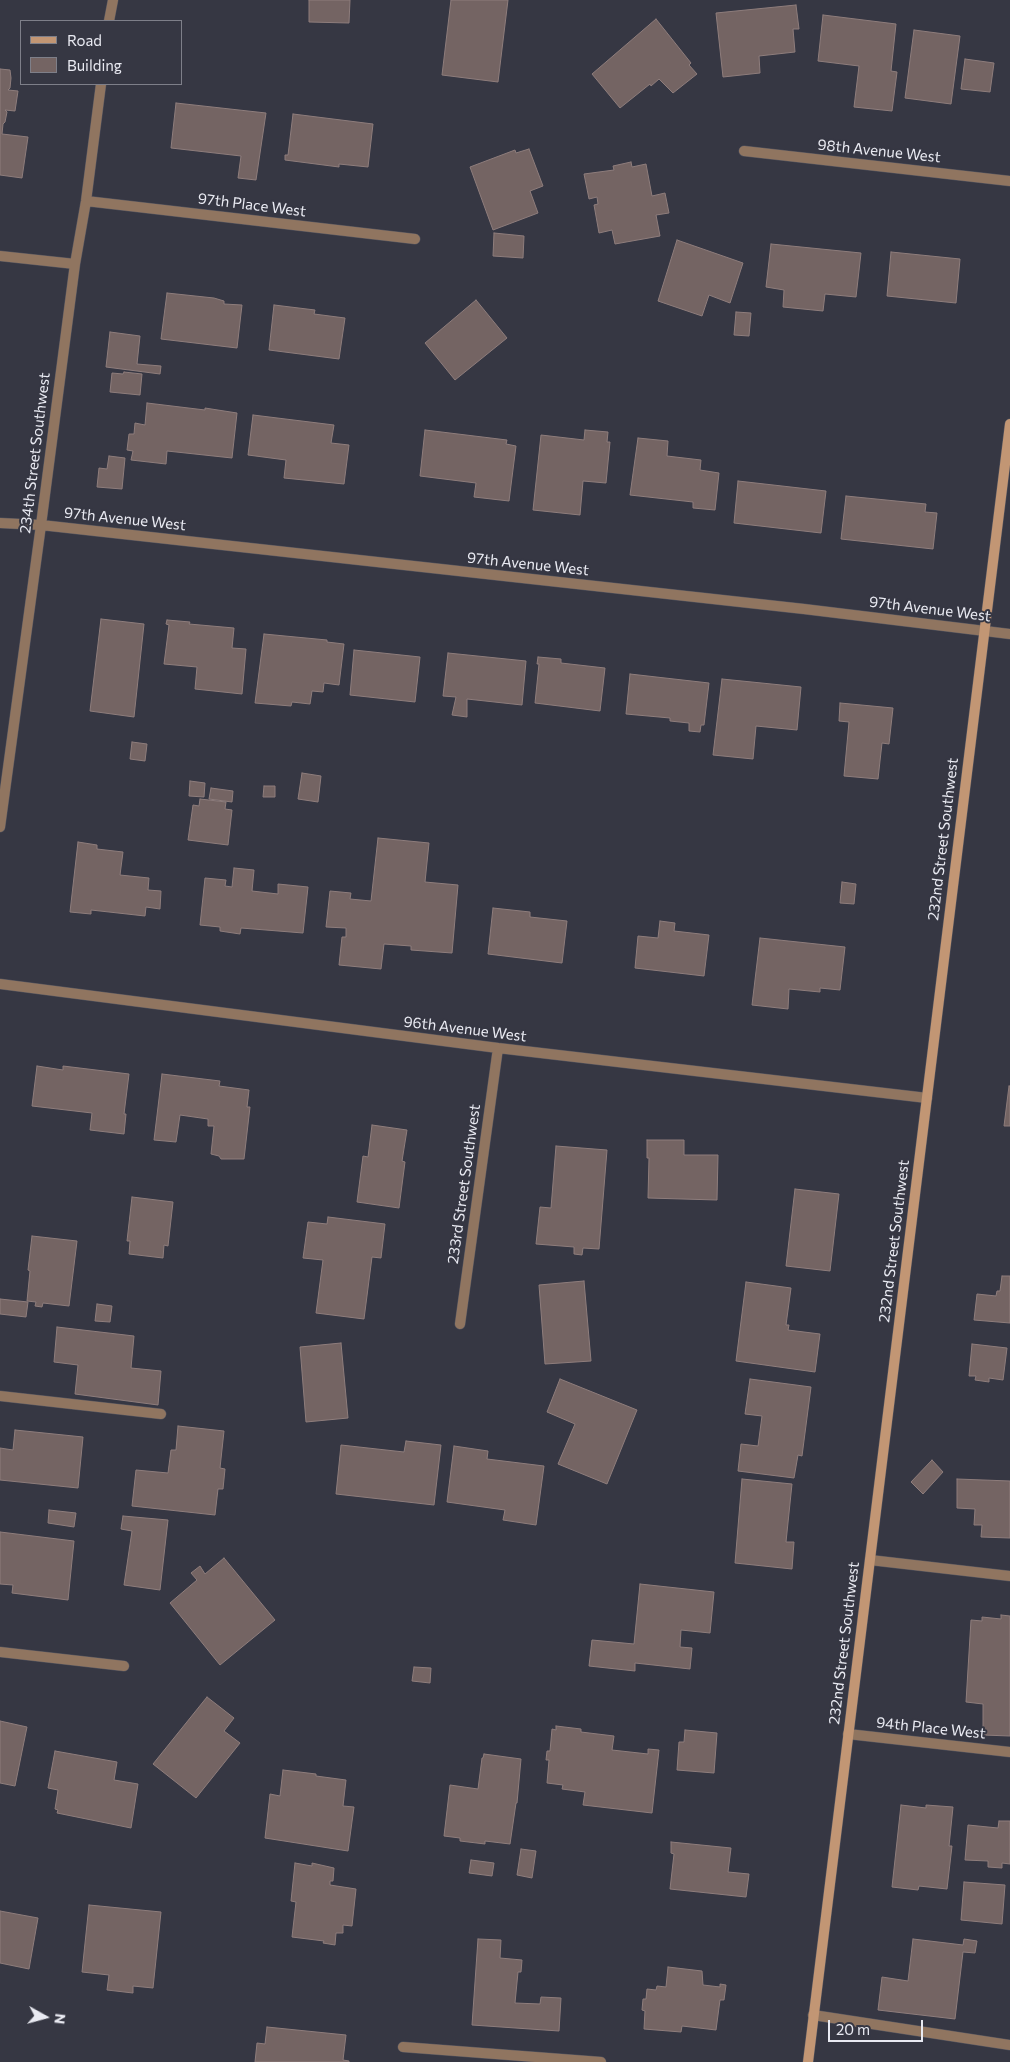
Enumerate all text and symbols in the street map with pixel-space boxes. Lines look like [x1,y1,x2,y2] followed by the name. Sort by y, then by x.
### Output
[20,20,182,85] legend
[67,31,102,49] text: Road
[67,56,122,74] text: Building
[816,136,942,166] street label: 98th Avenue West
[197,189,307,221] street label: 97th Place West
[16,371,54,535] street label: 234th Street Southwest
[63,504,187,534] street label: 97th Avenue West
[466,549,590,579] street label: 97th Avenue West
[868,593,992,625] street label: 97th Avenue West
[924,757,962,921] street label: 232nd Street Southwest
[402,1013,528,1045] street label: 96th Avenue West
[444,1103,484,1265] street label: 233rd Street Southwest
[875,1159,913,1323] street label: 232nd Street Southwest
[825,1561,863,1725] street label: 232nd Street Southwest
[875,1713,987,1743] street label: 94th Place West
[20,1992,70,2042] north arrow
[830,2010,925,2042] scale bar
[51,2013,69,2025] text: N
[836,2020,870,2038] text: 20 m

